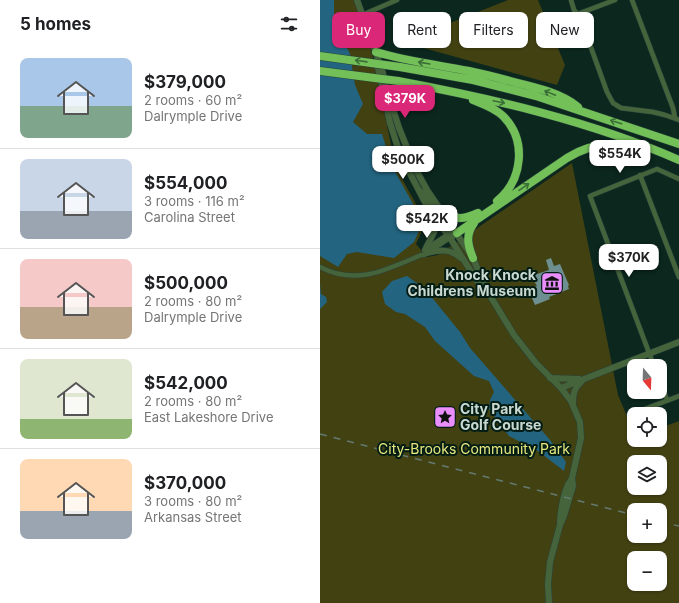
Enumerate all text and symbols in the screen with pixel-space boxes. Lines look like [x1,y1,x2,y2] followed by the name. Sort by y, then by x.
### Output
[332,12,385,48] chip: Buy
[393,12,451,48] chip: Rent
[459,12,528,48] chip: Filters
[536,12,594,48] chip: New
[278,13,300,35] icon: filters
[20,14,91,34] text: 5 homes
[355,57,368,65] one-way arrow
[418,58,431,66] one-way arrow
[144,72,226,92] text: $379,000
[52,74,100,122] icon: home
[377,85,433,119] pin: $379K
[545,88,557,96] one-way arrow
[384,90,426,106] text: $379K
[144,92,242,108] text: 2 rooms · 60 m²
[493,98,506,106] one-way arrow
[144,108,242,124] text: Dalrymple Drive
[610,118,622,126] one-way arrow
[592,140,648,174] pin: $554K
[598,145,642,161] text: $554K
[375,146,431,180] pin: $500K
[381,151,425,167] text: $500K
[144,173,227,193] text: $554,000
[52,175,100,223] icon: home
[518,183,529,191] one-way arrow
[144,193,245,209] text: 3 rooms · 116 m²
[399,205,455,239] pin: $542K
[144,209,235,225] text: Carolina Street
[405,210,449,226] text: $542K
[601,244,657,278] pin: $370K
[608,249,650,265] text: $370K
[408,266,537,299] place label: Knock Knock Childrens Museum
[539,270,565,296] museum icon: Knock Knock Childrens Museum
[144,273,228,293] text: $500,000
[52,275,100,323] icon: home
[144,293,242,309] text: 2 rooms · 80 m²
[144,309,242,325] text: Dalrymple Drive
[627,359,667,399] north arrow
[627,359,667,591] map controls
[144,373,228,393] text: $542,000
[52,375,100,423] icon: home
[144,393,242,409] text: 2 rooms · 80 m²
[460,400,541,433] place label: City Park Golf Course
[432,404,458,430] place icon: City Park Golf Course
[627,407,667,447] button: locate
[144,409,273,425] text: East Lakeshore Drive
[378,440,570,457] park label: City-Brooks Community Park
[627,455,667,495] button: layers
[144,473,226,493] text: $370,000
[52,475,100,523] icon: home
[144,493,242,509] text: 3 rooms · 80 m²
[627,503,667,543] button: +
[144,509,242,525] text: Arkansas Street
[627,551,667,591] button: −

